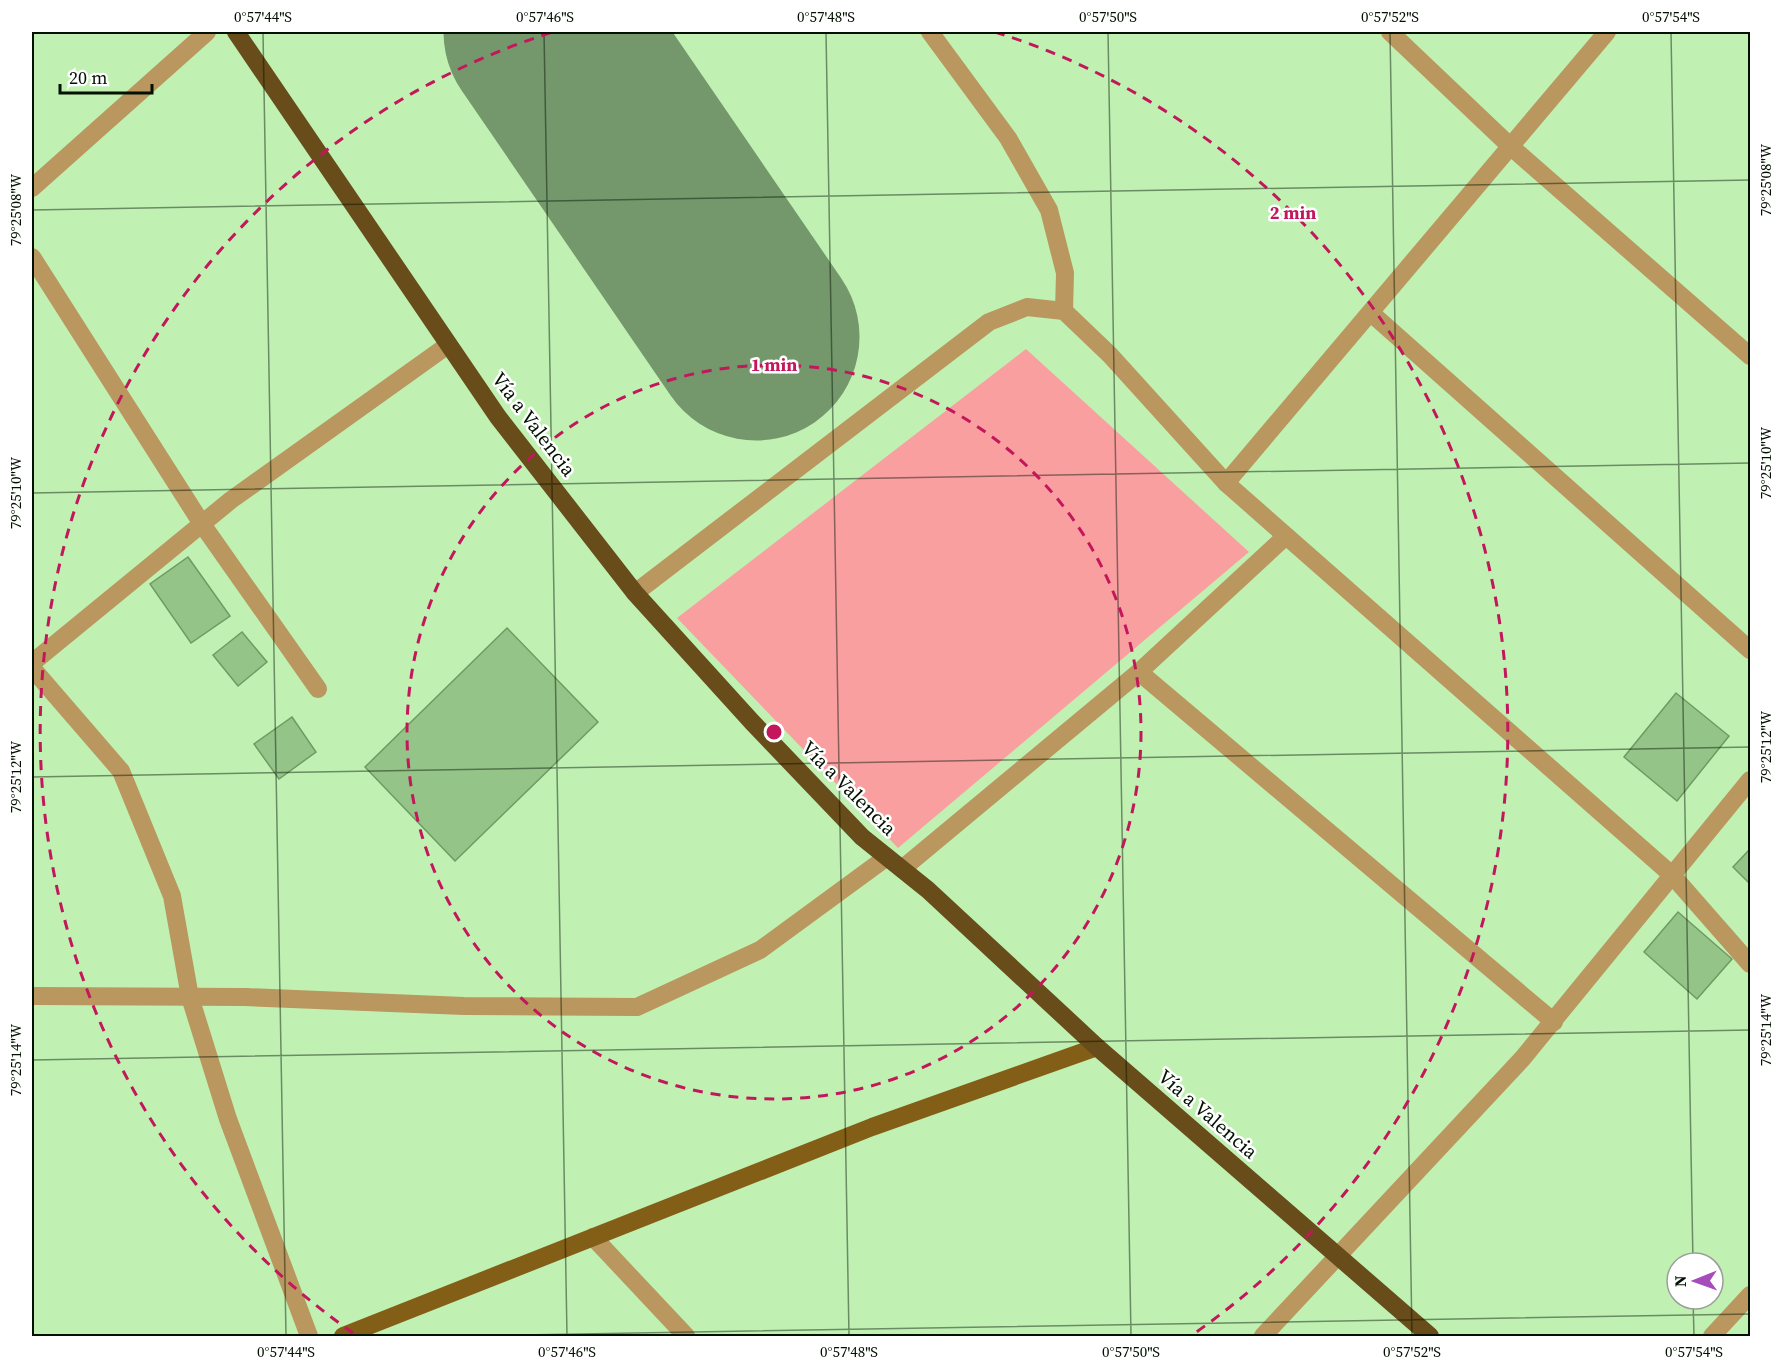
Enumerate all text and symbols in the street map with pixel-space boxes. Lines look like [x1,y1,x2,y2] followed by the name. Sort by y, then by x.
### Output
[234,6,292,27] text: 0°57'44"S
[516,6,574,27] text: 0°57'46"S
[797,6,855,27] text: 0°57'48"S
[1079,6,1137,27] text: 0°57'50"S
[1361,6,1419,27] text: 0°57'52"S
[1642,6,1700,27] text: 0°57'54"S
[60,57,152,95] scale bar
[69,65,107,90] text: 20 m
[1755,143,1776,216] text: 79°25'08"W
[5,173,26,246] text: 79°25'08"W
[1270,200,1316,225] text: 2 min
[751,352,797,377] text: 1 min
[485,366,583,483] street label: Vía a Valencia
[1755,426,1776,499] text: 79°25'10"W
[5,456,26,529] text: 79°25'10"W
[1755,710,1776,783] text: 79°25'12"W
[764,722,784,742] centre of rings
[795,734,903,842] street label: Vía a Valencia
[5,740,26,813] text: 79°25'12"W
[1755,993,1776,1066] text: 79°25'14"W
[5,1023,26,1096] text: 79°25'14"W
[1152,1063,1265,1166] street label: Vía a Valencia
[1665,1251,1725,1311] north arrow
[1669,1275,1691,1287] text: N
[257,1341,315,1362] text: 0°57'44"S
[538,1341,596,1362] text: 0°57'46"S
[820,1341,878,1362] text: 0°57'48"S
[1102,1341,1160,1362] text: 0°57'50"S
[1383,1341,1441,1362] text: 0°57'52"S
[1665,1341,1723,1362] text: 0°57'54"S

